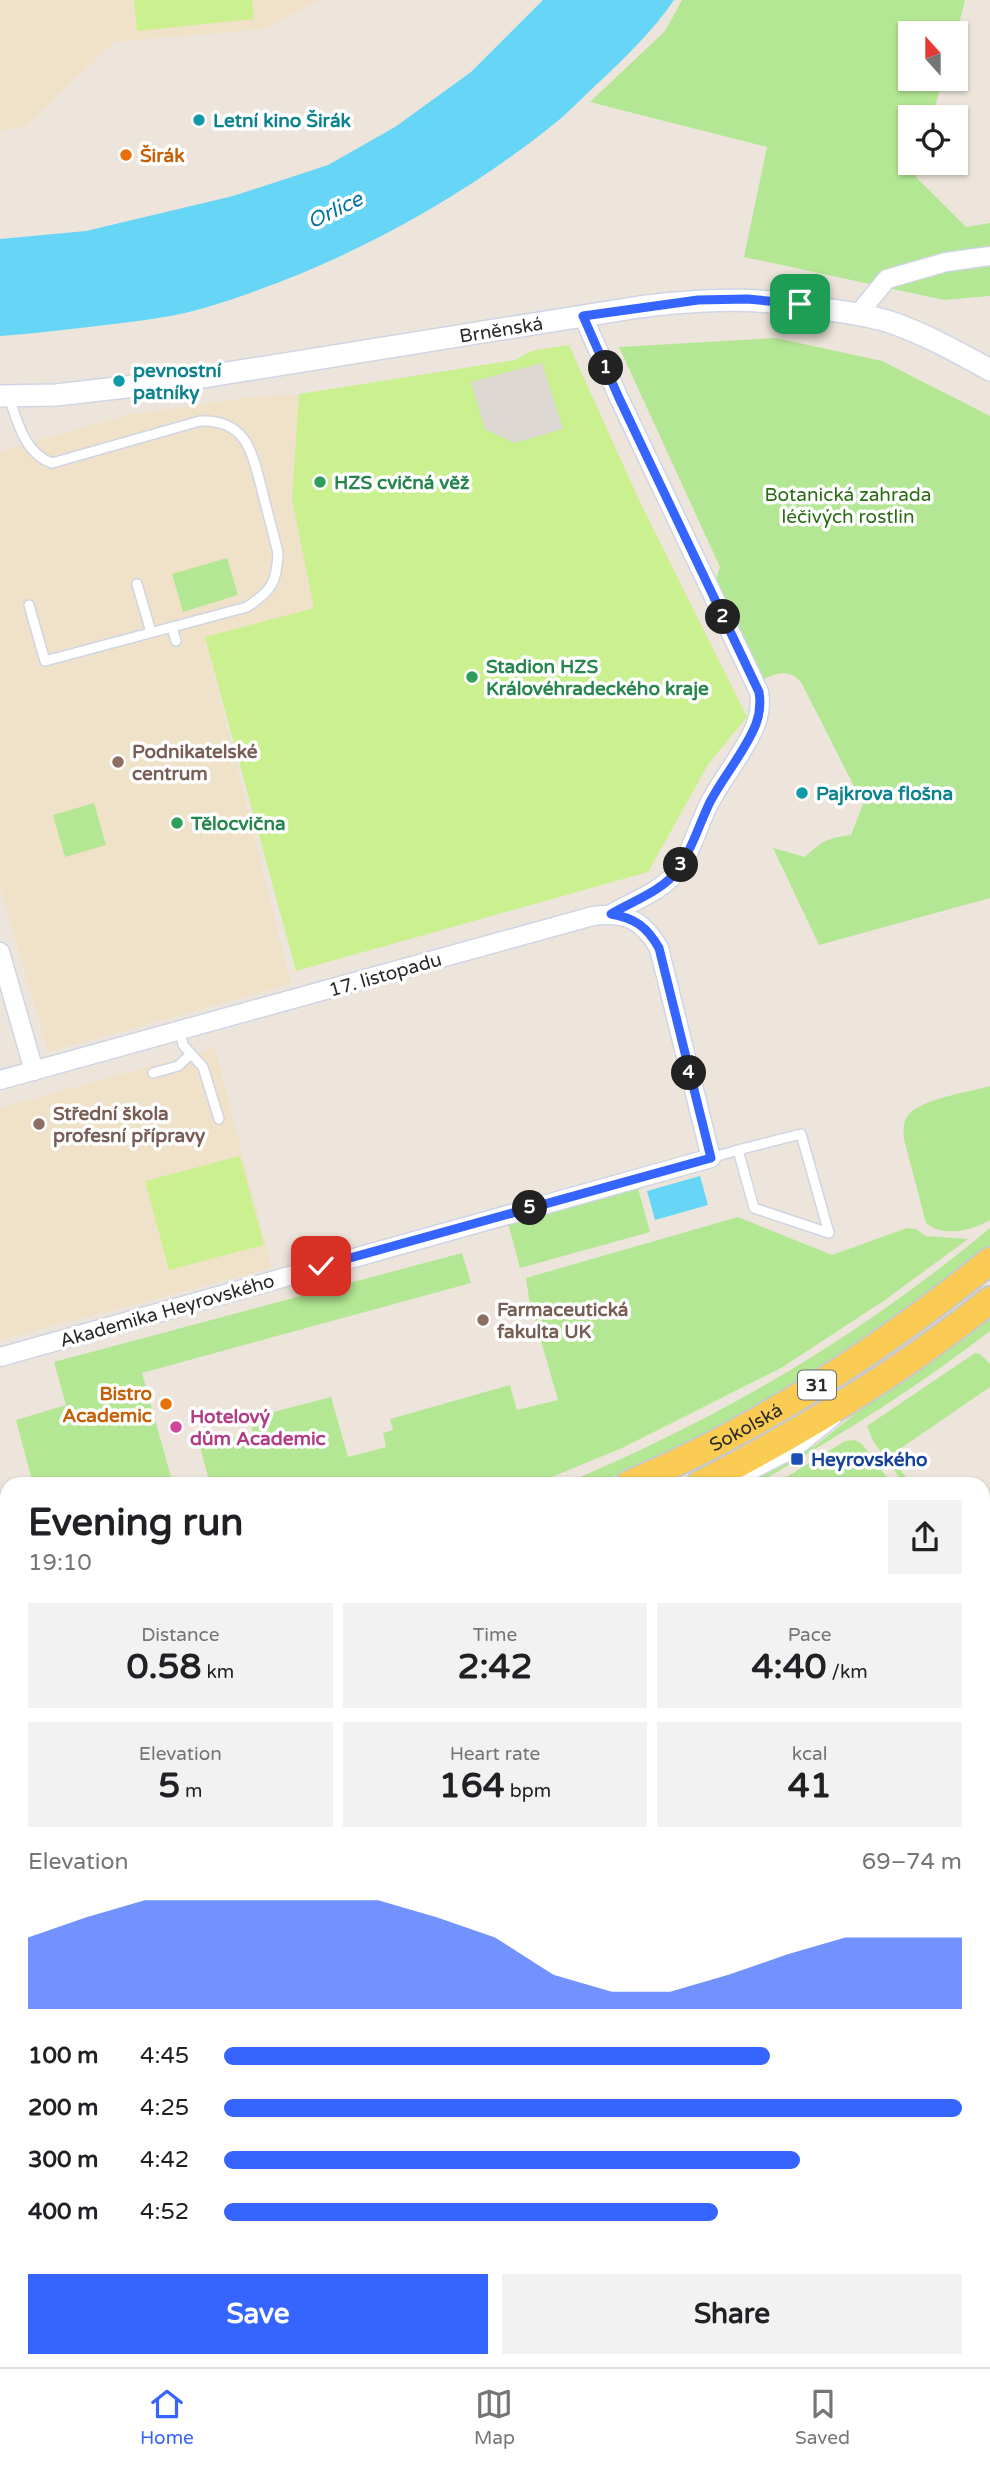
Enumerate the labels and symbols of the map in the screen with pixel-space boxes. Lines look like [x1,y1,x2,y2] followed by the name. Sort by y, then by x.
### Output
[898,21,968,91] north arrow
[213,109,352,132] place label: Letní kino Širák
[191,112,207,128] marker: Letní kino Širák
[140,144,185,167] place label: Širák
[118,147,134,163] marker: Širák
[304,186,368,234] water label: Orlice
[770,274,830,334] pin
[458,313,545,348] street label: Brněnská
[588,350,624,386] pin: 1
[133,360,222,405] place label: pevnostní patníky
[111,373,127,389] marker: pevnostní patníky
[334,472,470,494] place label: HZS cvičná věž
[312,474,328,490] marker: HZS cvičná věž
[764,484,932,528] park label: Botanická zahrada léčivých rostlin
[706,600,740,634] pin: 2
[486,656,709,701] place label: Stadion HZS Královéhradeckého kraje
[464,669,480,685] marker: Stadion HZS Královéhradeckého kraje
[132,741,258,785] place label: Podnikatelské centrum
[110,754,126,770] marker: Podnikatelské centrum
[816,783,953,806] place label: Pajkrova flošna
[794,785,810,801] marker: Pajkrova flošna
[190,813,286,835] place label: Tělocvična
[169,815,185,831] marker: Tělocvična
[664,848,698,882] pin: 3
[326,948,444,1002] street label: 17. listopadu
[672,1056,706,1090] pin: 4
[53,1103,206,1148] place label: Střední škola profesní přípravy
[31,1116,47,1132] marker: Střední škola profesní přípravy
[512,1190,548,1226] pin: 5
[291,1236,351,1296] pin
[57,1270,277,1352] street label: Akademika Heyrovského
[497,1299,629,1343] place label: Farmaceutická fakulta UK
[475,1312,491,1328] marker: Farmaceutická fakulta UK
[798,1370,836,1400] road number: 31
[62,1383,152,1427] place label: Bistro Academic
[158,1396,174,1412] marker: Bistro Academic
[706,1399,787,1456] street label: Sokolská
[190,1406,326,1450] place label: Hotelový dům Academic
[168,1419,184,1435] marker: Hotelový dům Academic
[811,1449,928,1472] place label: Heyrovského
[789,1451,805,1467] marker: Heyrovského

